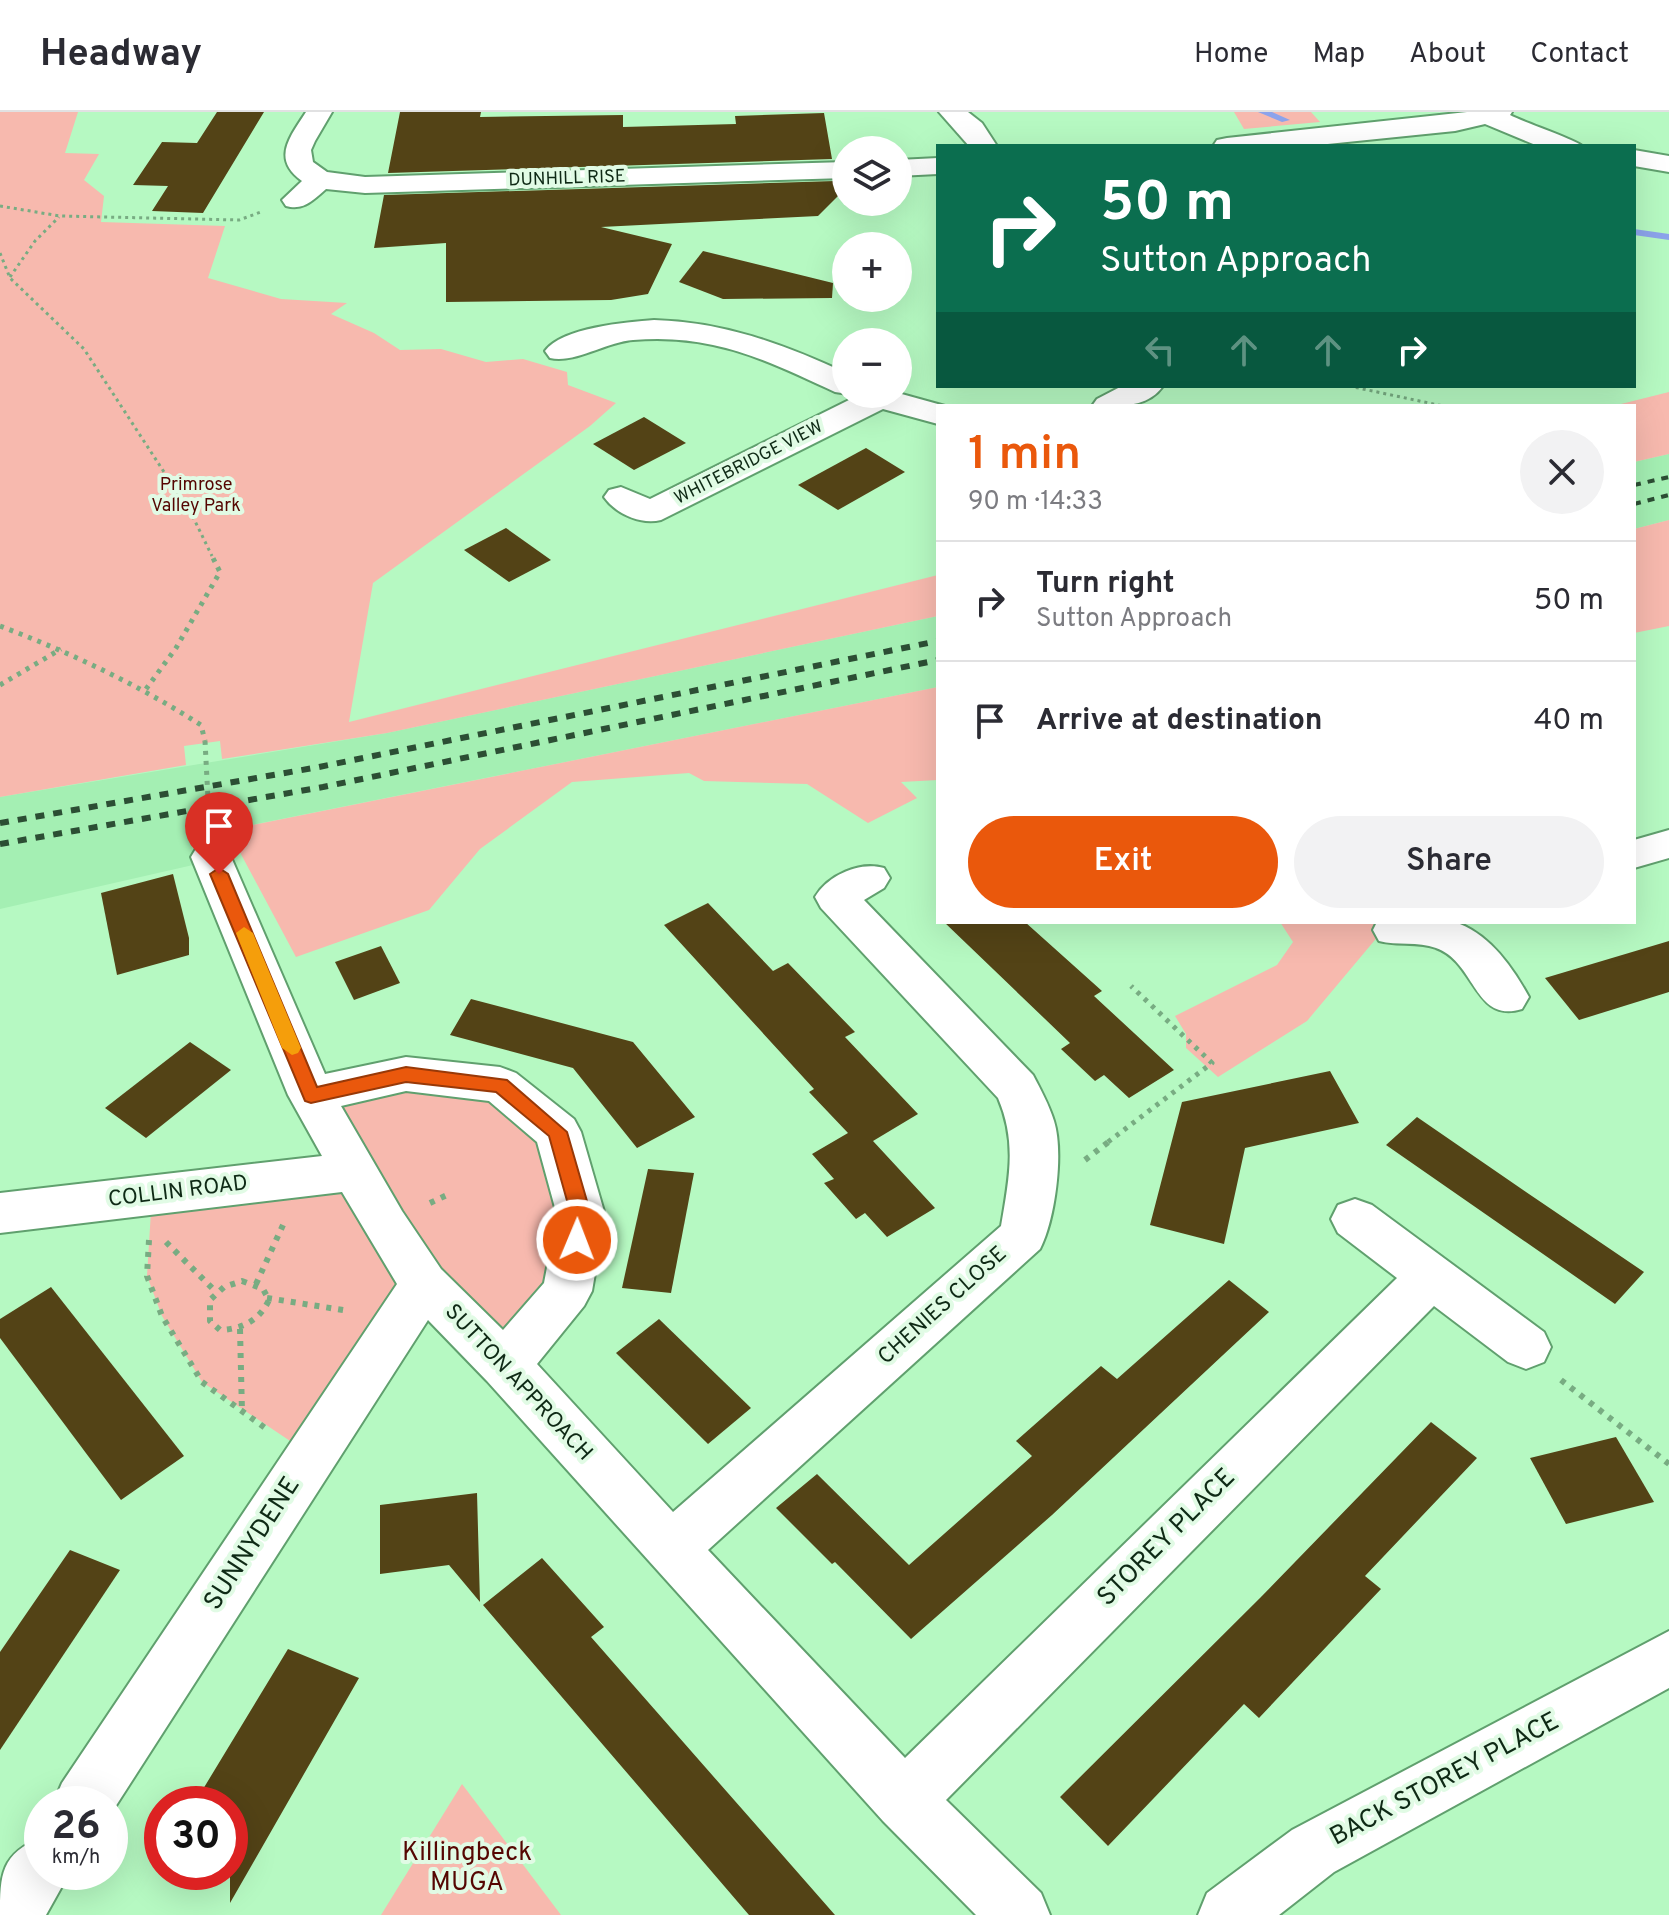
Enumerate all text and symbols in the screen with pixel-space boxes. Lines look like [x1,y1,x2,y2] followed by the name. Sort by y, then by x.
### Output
[40,31,202,80] text: Headway
[1194,37,1268,73] text: Home
[1312,37,1365,73] text: Map
[1409,37,1486,73] text: About
[1530,37,1629,73] text: Contact
[832,136,912,408] map controls
[832,136,912,216] button: layers
[508,165,626,193] street label: DUNHILL RISE
[1100,170,1234,240] text: 50 m
[968,176,1072,280] icon: right
[832,232,912,312] button: +
[1100,239,1372,285] text: Sutton Approach
[832,328,912,408] button: −
[1138,328,1182,372] icon: left
[1222,328,1266,372] icon: ahead
[1306,328,1350,372] icon: ahead
[1390,328,1434,372] icon: right
[671,416,827,510] street label: WHITEBRIDGE VIEW
[968,426,1081,486] text: 1 min
[1520,430,1604,514] button: close
[151,474,241,518] park label: Primrose Valley Park
[968,486,1103,519] text: 90 m · 14:33
[1036,566,1174,603] text: Turn right
[968,579,1012,623] icon: right
[1534,583,1604,620] text: 50 m
[1036,603,1232,636] text: Sutton Approach
[968,699,1012,743] icon: arrive
[1036,703,1322,740] text: Arrive at destination
[1534,703,1604,740] text: 40 m
[185,792,253,874] pin
[197,804,241,848] icon: arrive
[968,816,1278,908] button: Exit
[1294,816,1604,908] button: Share
[107,1170,249,1214] street label: COLLIN ROAD
[535,1198,619,1282] position arrow
[873,1241,1013,1371] street label: CHENIES CLOSE
[438,1299,598,1467] street label: SUTTON APPROACH
[1091,1462,1243,1614] street label: STOREY PLACE
[198,1471,308,1617] street label: SUNNYDENE
[1325,1706,1565,1854] street label: BACK STOREY PLACE
[144,1786,248,1890] speed limit sign: 30
[51,1803,101,1853] text: 26
[402,1837,532,1900] park label: Killingbeck MUGA
[52,1845,100,1871] text: km/h

